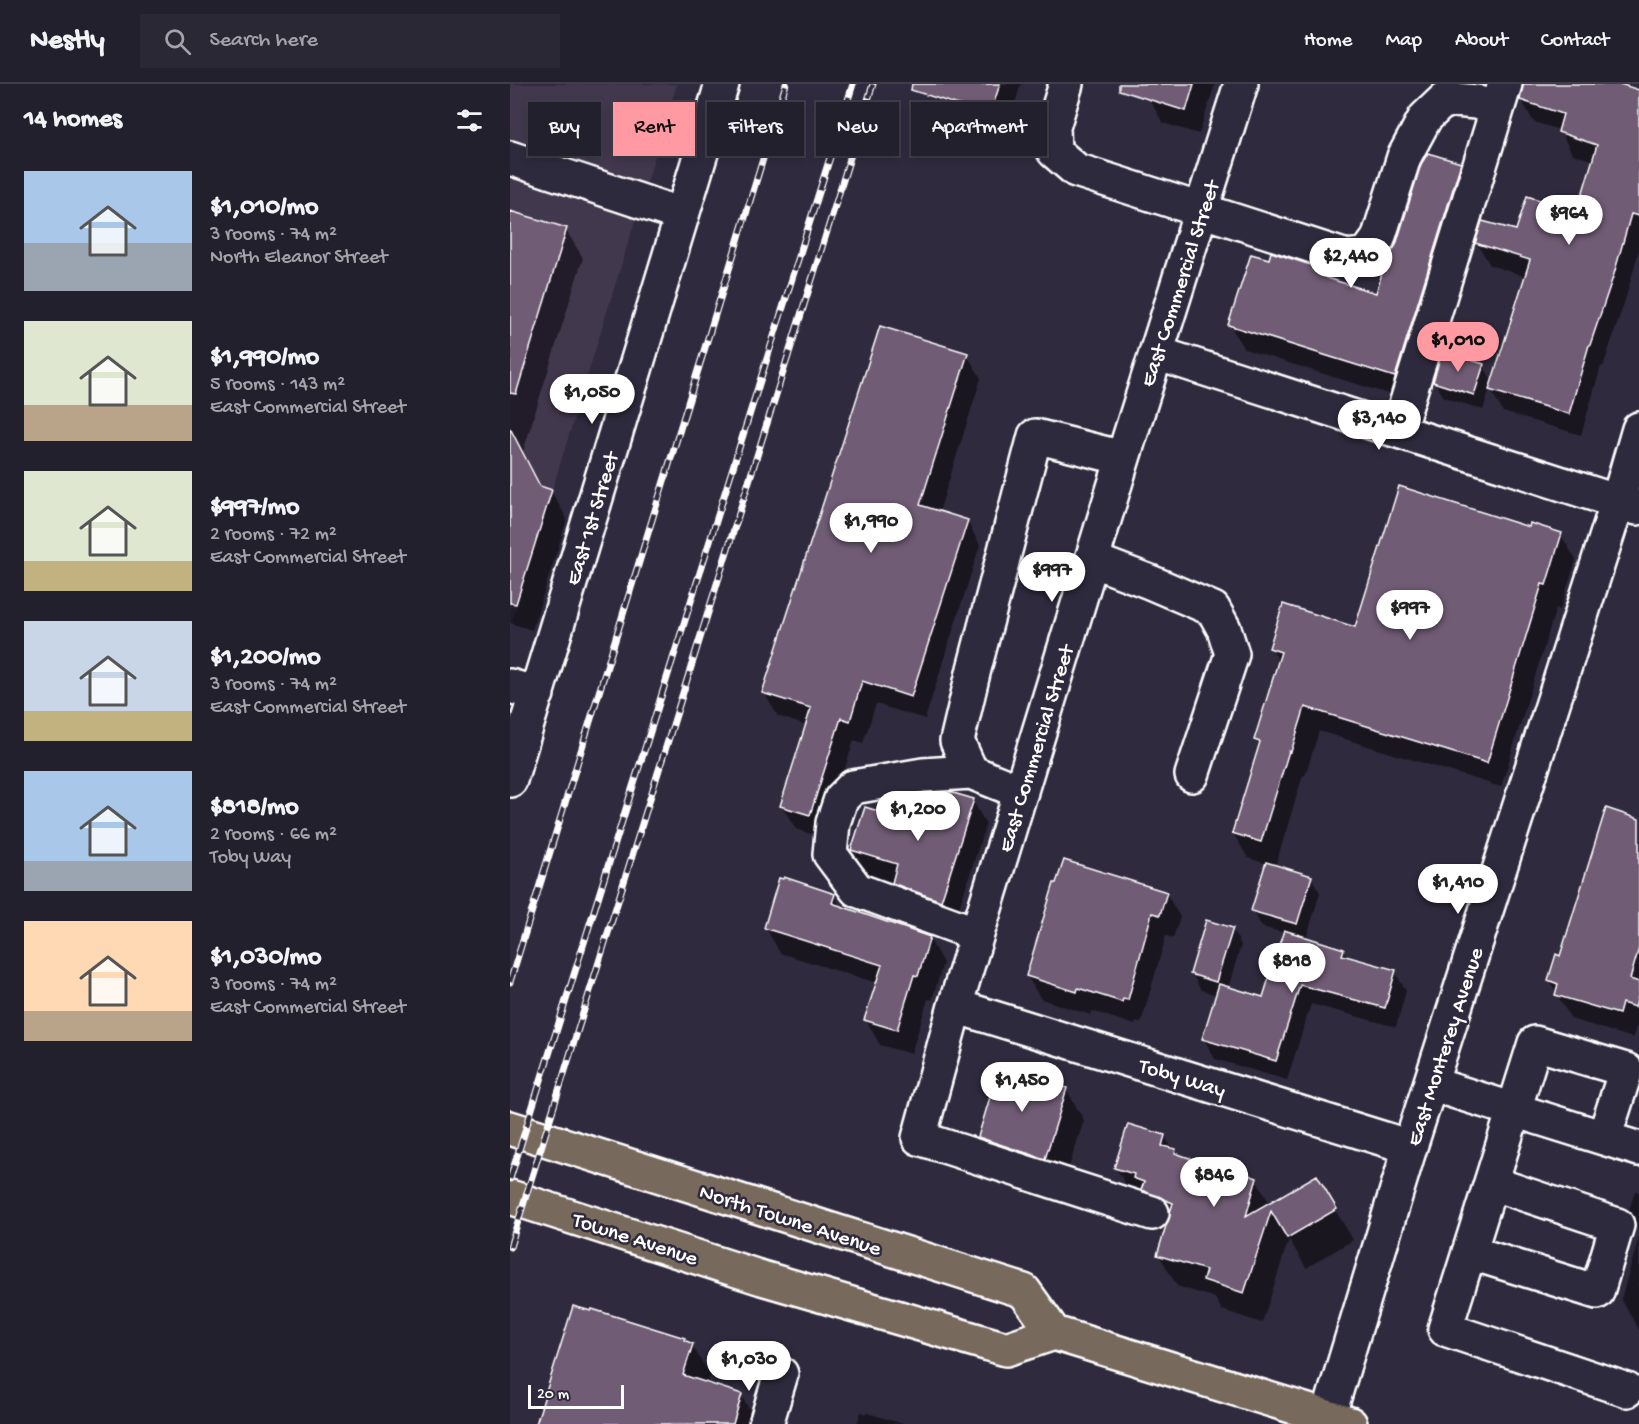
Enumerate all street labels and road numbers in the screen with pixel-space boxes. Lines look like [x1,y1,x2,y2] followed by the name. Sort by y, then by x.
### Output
[1136,176,1228,391] street label: East Commercial Street
[561,447,627,589] street label: East 1st Street
[994,641,1082,856] street label: East Commercial Street
[1402,944,1491,1150] street label: East Monterey Avenue
[1133,1054,1228,1105] street label: Toby Way
[696,1180,885,1264] street label: North Towne Avenue
[567,1208,701,1273] street label: Towne Avenue

